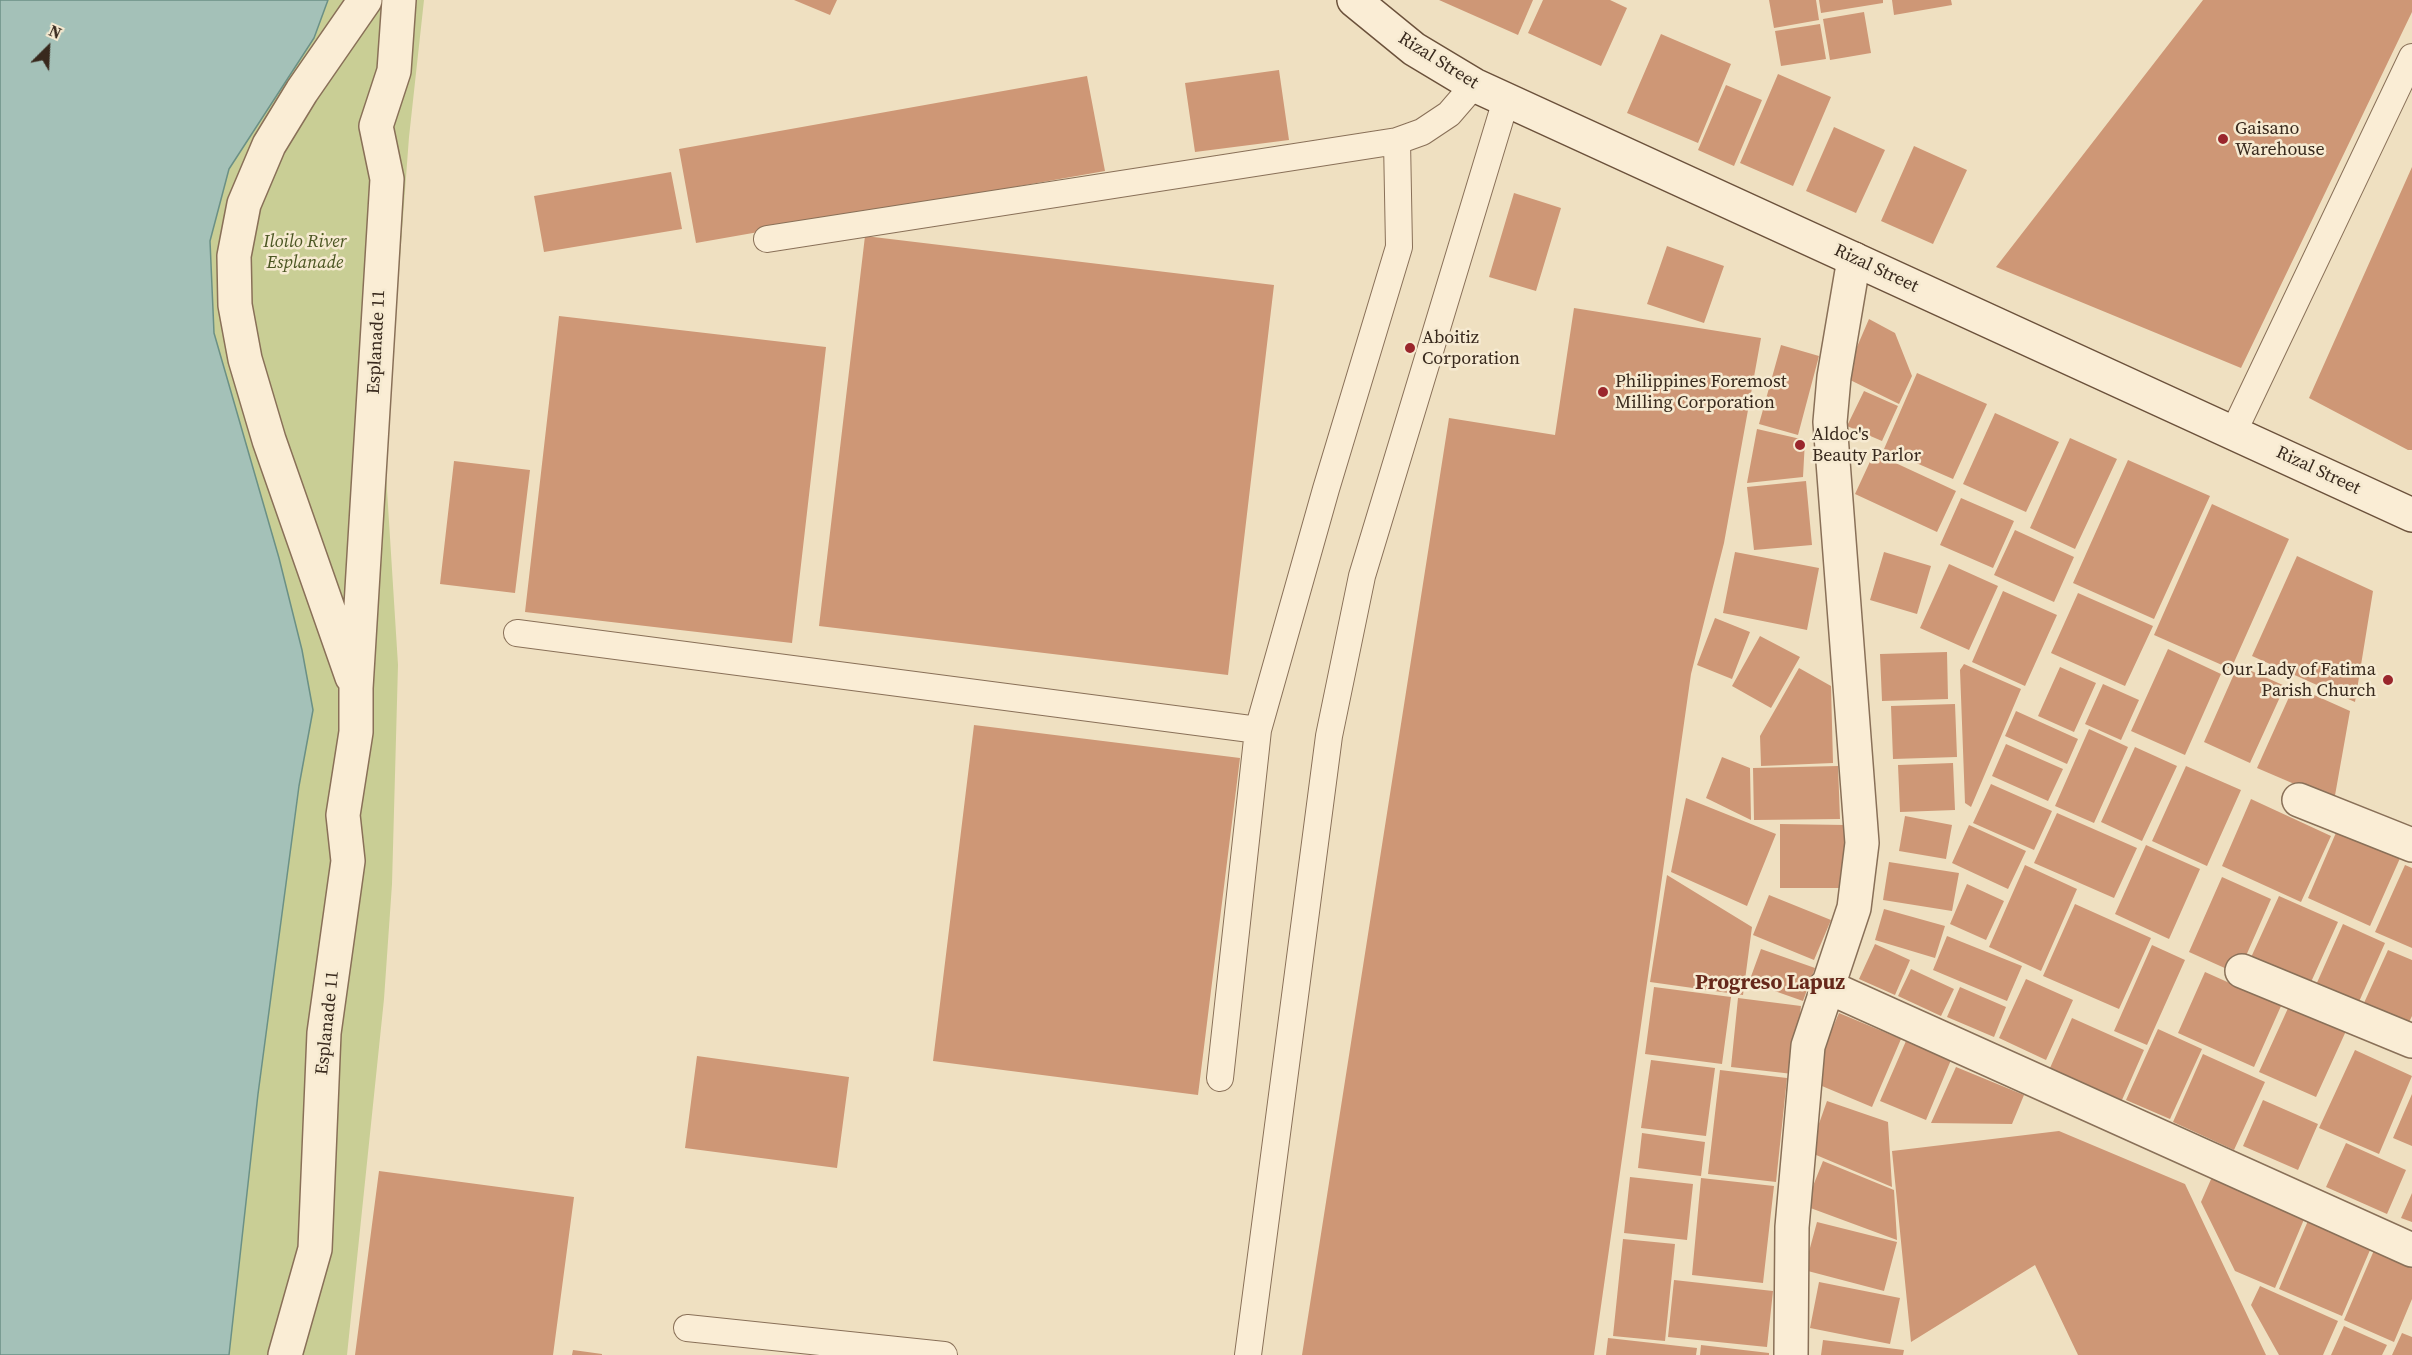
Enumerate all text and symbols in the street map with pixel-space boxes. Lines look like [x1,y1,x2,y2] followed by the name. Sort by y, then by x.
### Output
[18,18,78,78] north arrow
[46,19,65,44] text: N
[1394,28,1482,94] street label: Rizal Street
[2235,118,2325,160] place label: Gaisano Warehouse
[2216,132,2230,146] marker: Gaisano Warehouse
[263,231,347,274] park label: Iloilo River Esplanade
[1830,240,1922,298] street label: Rizal Street
[363,289,391,395] street label: Esplanade 11
[1422,327,1520,370] place label: Aboitiz Corporation
[1403,341,1417,355] marker: Aboitiz Corporation
[1615,371,1787,413] place label: Philippines Foremost Milling Corporation
[1596,385,1610,399] marker: Philippines Foremost Milling Corporation
[1812,424,1921,466] place label: Aldoc's Beauty Parlor
[1793,438,1807,452] marker: Aldoc's Beauty Parlor
[2272,442,2364,500] street label: Rizal Street
[2222,659,2376,702] place label: Our Lady of Fatima Parish Church
[2381,673,2395,687] marker: Our Lady of Fatima Parish Church
[312,970,344,1076] street label: Esplanade 11
[1695,971,1845,997] district label: Progreso Lapuz

